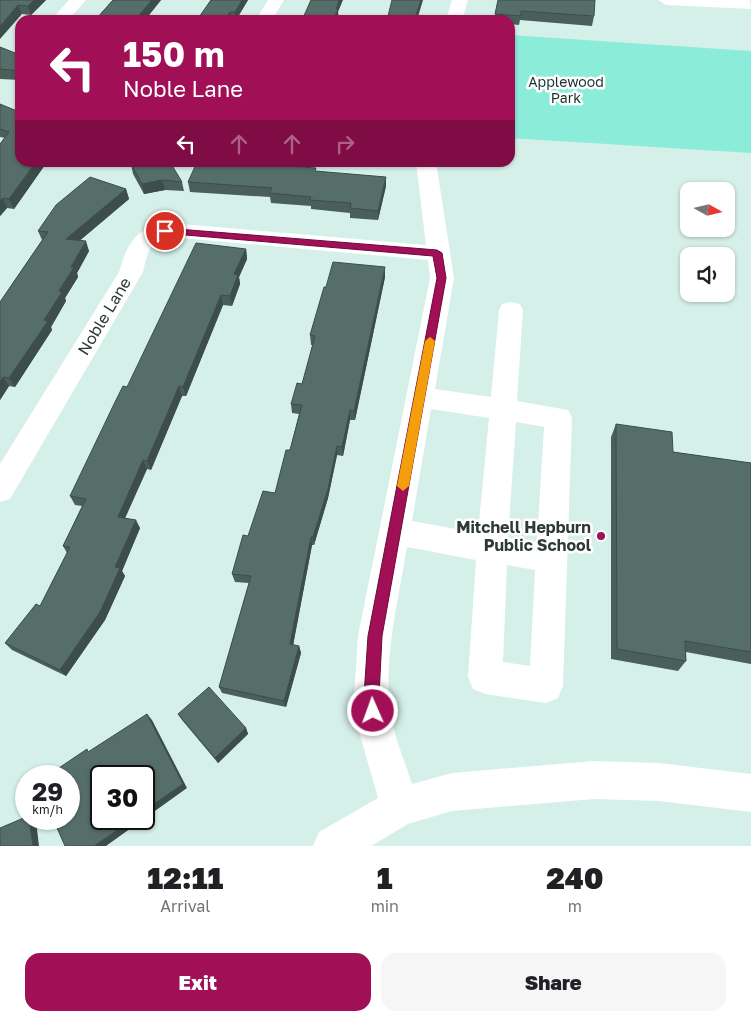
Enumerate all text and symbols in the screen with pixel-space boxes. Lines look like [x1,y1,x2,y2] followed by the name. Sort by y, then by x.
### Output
[123,33,225,75] text: 150 m
[40,35,105,100] icon: left
[528,73,604,106] park label: Applewood Park
[123,75,243,102] text: Noble Lane
[172,130,200,158] icon: left
[225,130,253,158] icon: ahead
[278,130,306,158] icon: ahead
[331,130,359,158] icon: right
[680,182,735,238] north arrow
[680,182,735,302] map controls
[144,210,186,252] pin
[151,217,179,245] icon: arrive
[680,247,735,302] button: sound
[73,273,135,359] street label: Noble Lane
[456,517,592,555] place label: Mitchell Hepburn Public School
[595,530,607,542] marker: Mitchell Hepburn Public School
[346,684,398,736] position arrow
[90,765,155,830] speed limit sign: 30
[32,776,63,807] text: 29
[32,802,63,817] text: km/h
[147,860,223,896] text: 12:11
[377,860,393,896] text: 1
[546,860,604,896] text: 240
[160,896,210,916] text: Arrival
[371,896,399,916] text: min
[568,896,582,916] text: m
[25,953,371,1011] button: Exit
[381,953,726,1011] button: Share

